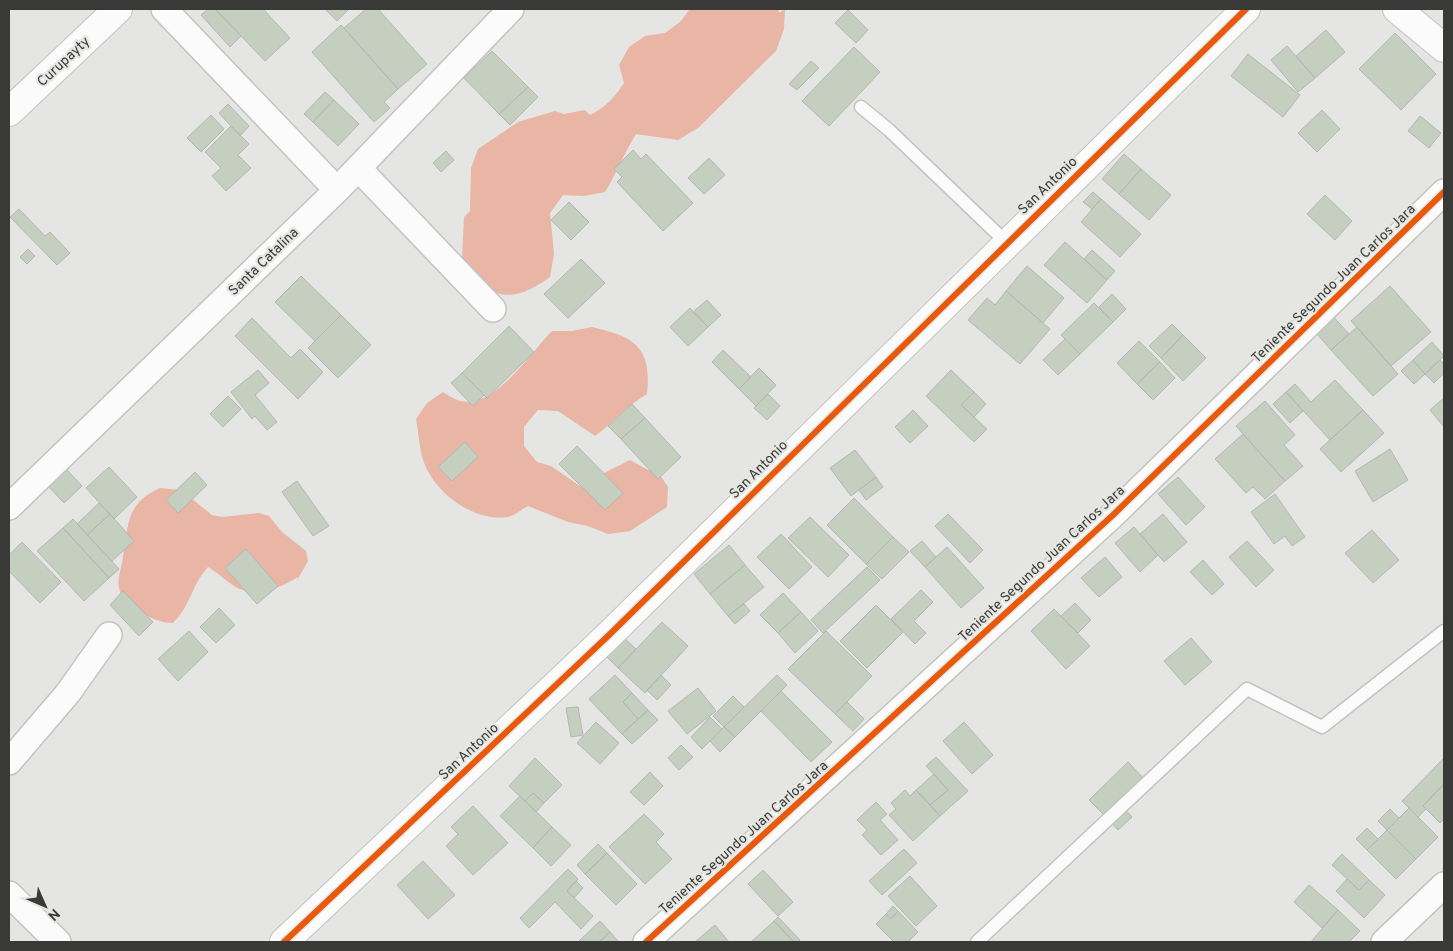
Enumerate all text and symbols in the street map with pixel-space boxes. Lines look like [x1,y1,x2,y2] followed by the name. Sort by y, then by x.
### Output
[34,33,94,91] street label: Curupayty
[1015,153,1081,219] street label: San Antonio
[1248,201,1420,367] street label: Teniente Segundo Juan Carlos Jara
[226,224,303,300] street label: Santa Catalina
[726,437,792,503] street label: San Antonio
[955,482,1129,646] street label: Teniente Segundo Juan Carlos Jara
[435,720,503,784] street label: San Antonio
[656,758,832,919] street label: Teniente Segundo Juan Carlos Jara
[20,881,70,931] north arrow
[44,905,63,924] text: N

